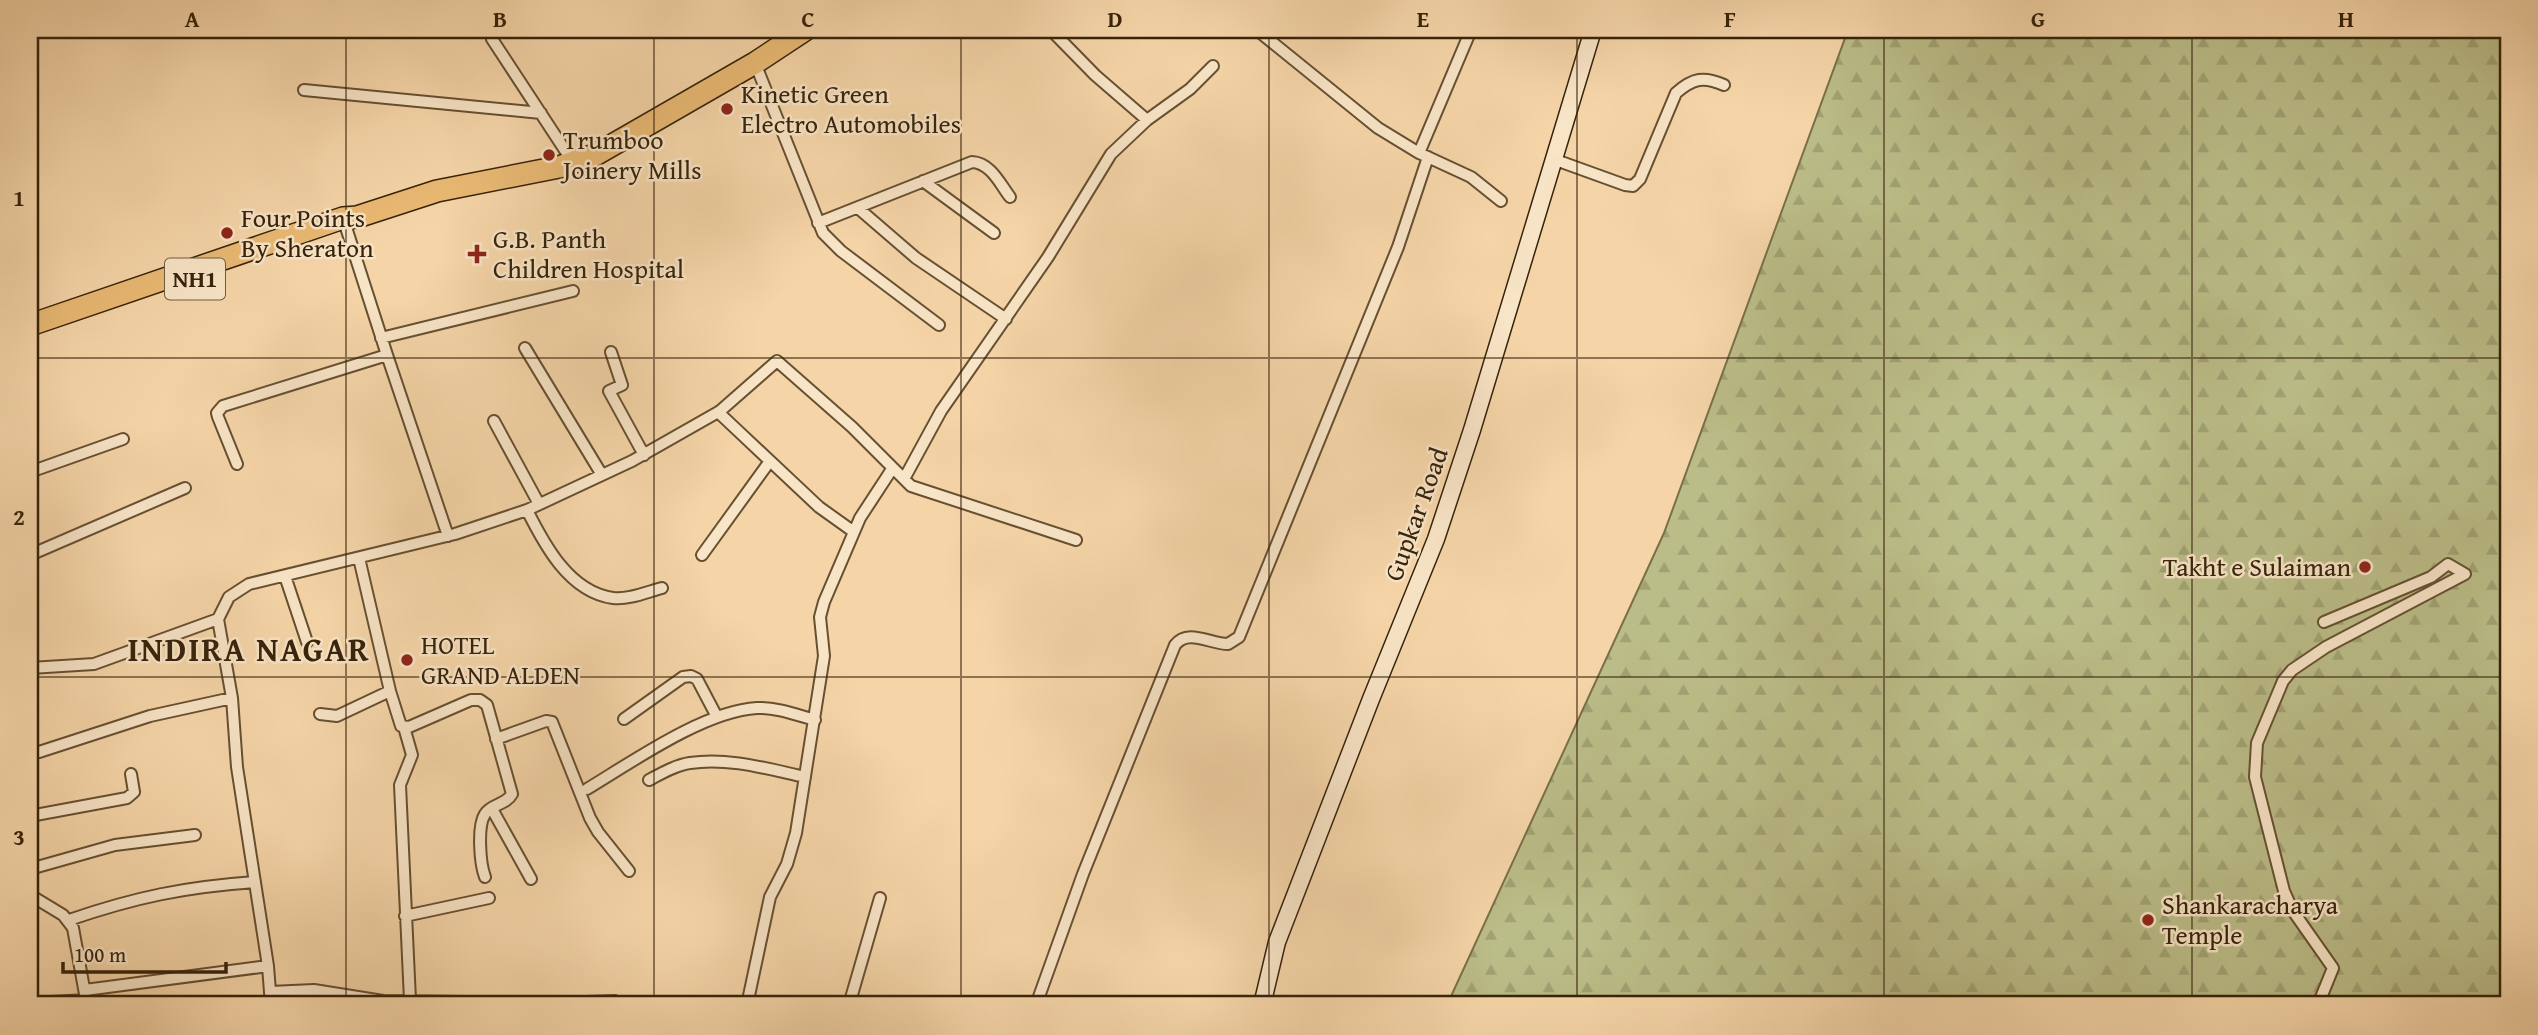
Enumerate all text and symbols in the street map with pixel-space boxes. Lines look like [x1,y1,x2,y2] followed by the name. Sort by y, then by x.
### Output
[185,2,200,35] text: A
[493,2,507,35] text: B
[801,2,815,35] text: C
[1108,2,1123,35] text: D
[1417,2,1429,35] text: E
[1724,2,1736,35] text: F
[2031,2,2045,35] text: G
[2338,2,2354,35] text: H
[741,74,961,143] place label: Kinetic Green Electro Automobiles
[719,101,735,117] marker: Kinetic Green Electro Automobiles
[560,120,701,189] place label: Trumboo Joinery Mills
[541,147,557,163] marker: Trumboo Joinery Mills
[13,181,25,214] text: 1
[241,198,374,267] place label: Four Points By Sheraton
[493,219,684,288] place label: G.B. Panth Children Hospital
[219,225,235,241] marker: Four Points By Sheraton
[467,244,487,264] marker: G.B. Panth Children Hospital
[165,258,225,300] road number: NH1
[1373,441,1458,586] street label: Gupkar Road
[13,500,25,533] text: 2
[2163,547,2351,586] place label: Takht e Sulaiman
[2357,559,2373,575] marker: Takht e Sulaiman
[128,625,370,673] district label: INDIRA NAGAR
[421,625,580,694] place label: HOTEL GRAND ALDEN
[399,652,415,668] marker: HOTEL GRAND ALDEN
[13,820,25,853] text: 3
[2162,885,2339,954] place label: Shankaracharya Temple
[2140,912,2156,928] marker: Shankaracharya Temple
[63,930,226,974] scale bar
[74,939,126,970] text: 100 m

